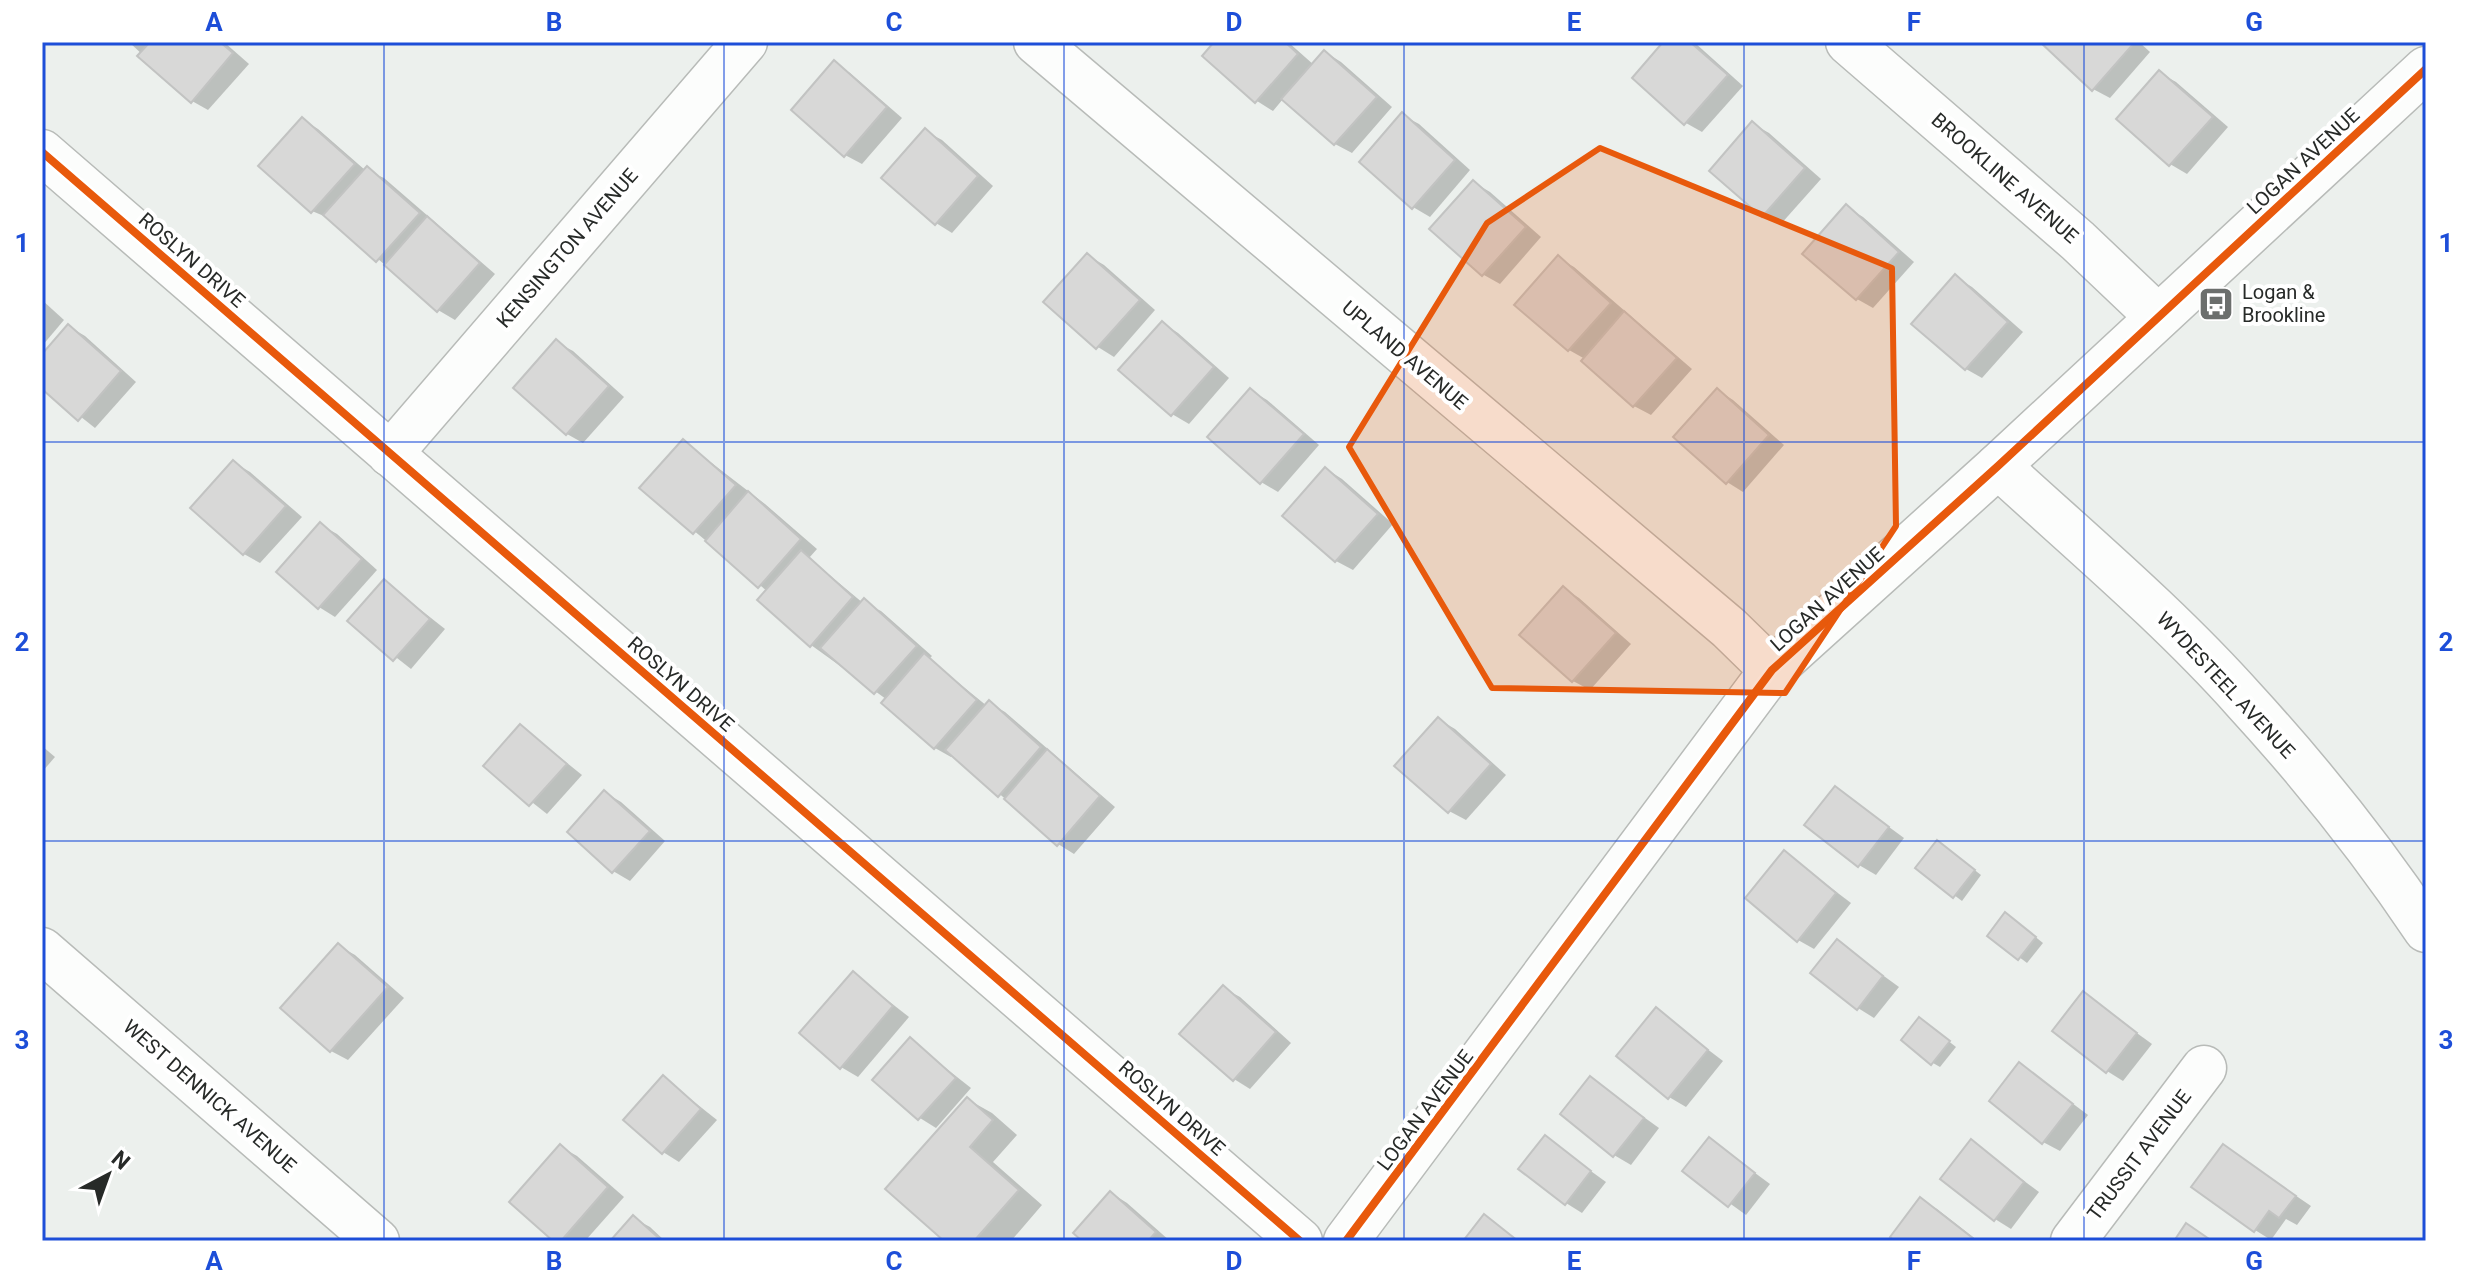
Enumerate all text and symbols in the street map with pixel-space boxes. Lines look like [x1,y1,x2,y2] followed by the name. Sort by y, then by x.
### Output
[205,7,223,37] text: A
[546,7,562,37] text: B
[885,7,903,37] text: C
[1226,7,1242,37] text: D
[1567,7,1582,37] text: E
[1907,7,1921,37] text: F
[2245,7,2263,37] text: G
[2242,103,2364,219] street label: LOGAN AVENUE
[1927,108,2083,248] street label: BROOKLINE AVENUE
[491,164,643,332] street label: KENSINGTON AVENUE
[134,207,250,313] street label: ROSLYN DRIVE
[15,228,29,258] text: 1
[2439,228,2453,258] text: 1
[2242,280,2325,327] place label: Logan & Brookline
[2197,285,2235,323] bus stop icon: Logan & Brookline
[1337,295,1473,415] street label: UPLAND AVENUE
[1765,542,1889,656] street label: LOGAN AVENUE
[2152,607,2300,763] street label: WYDESTEEL AVENUE
[15,627,29,657] text: 2
[2439,627,2453,657] text: 2
[623,631,739,737] street label: ROSLYN DRIVE
[118,1014,302,1178] street label: WEST DENNICK AVENUE
[15,1025,29,1055] text: 3
[2439,1025,2453,1055] text: 3
[1372,1045,1478,1175] street label: LOGAN AVENUE
[1114,1055,1230,1161] street label: ROSLYN DRIVE
[2082,1085,2196,1225] street label: TRUSSIT AVENUE
[68,1135,148,1215] north arrow
[205,1246,223,1276] text: A
[546,1246,562,1276] text: B
[885,1246,903,1276] text: C
[1226,1246,1242,1276] text: D
[1567,1246,1582,1276] text: E
[1907,1246,1921,1276] text: F
[2245,1246,2263,1276] text: G

